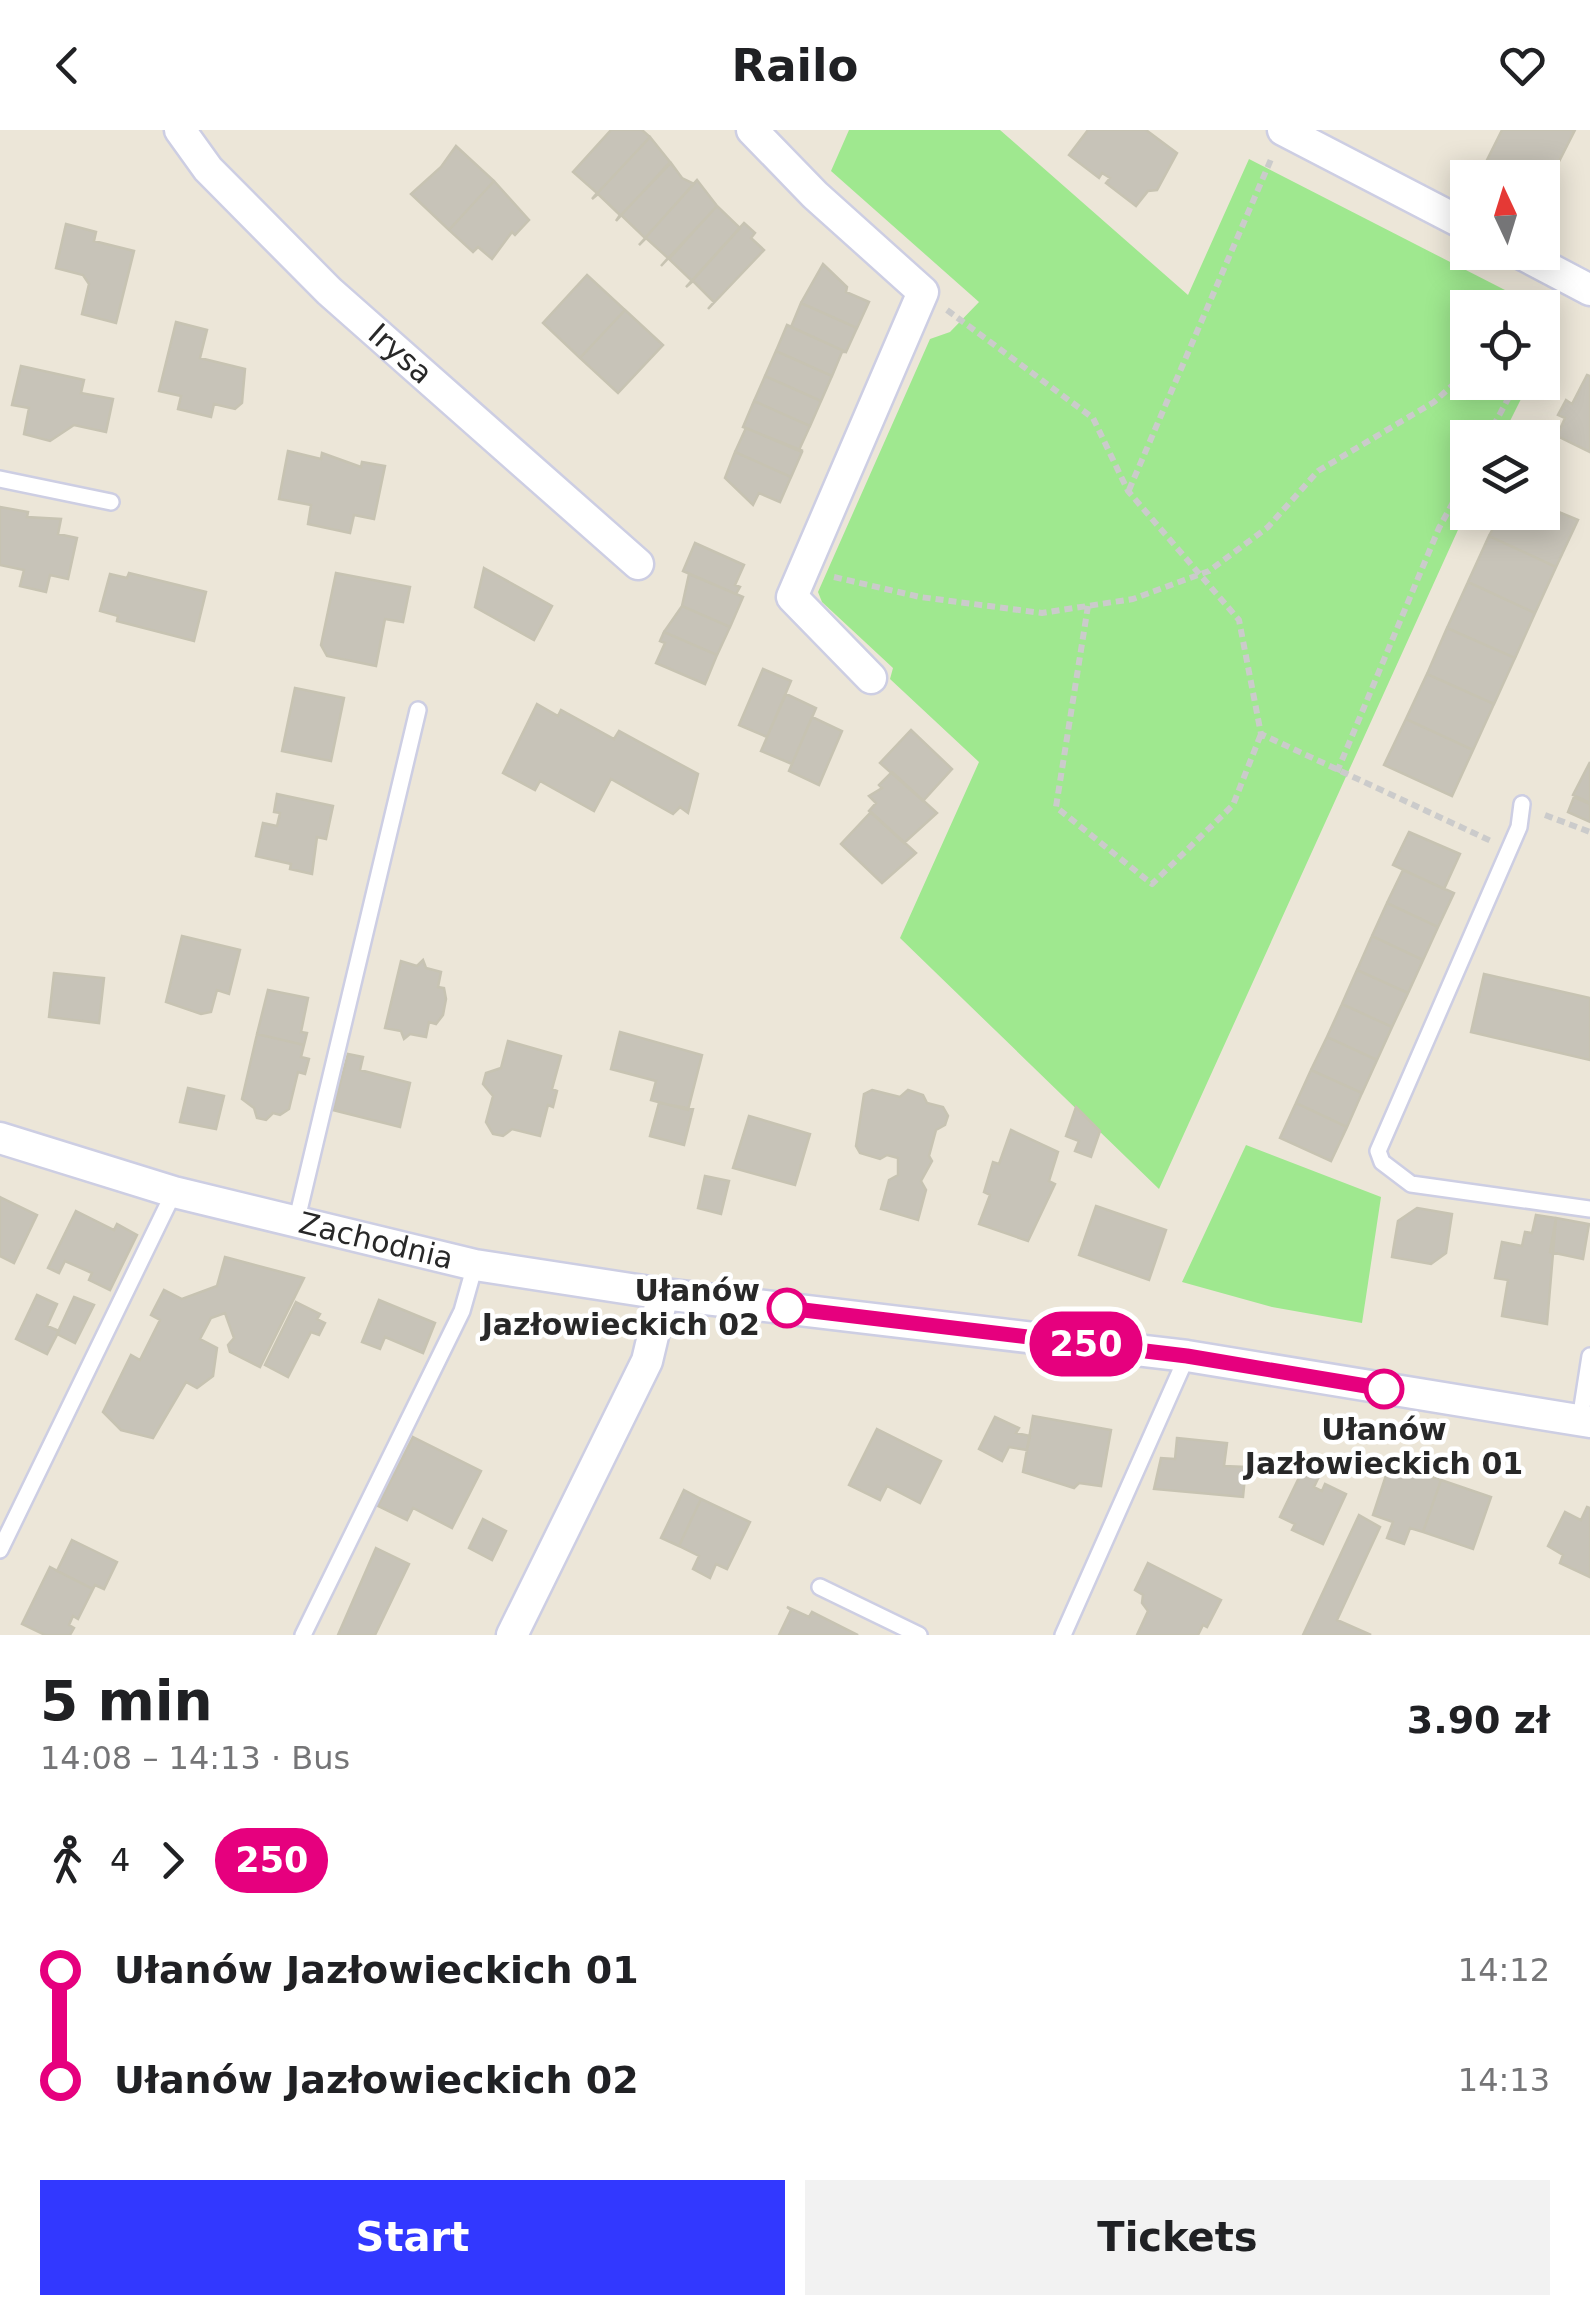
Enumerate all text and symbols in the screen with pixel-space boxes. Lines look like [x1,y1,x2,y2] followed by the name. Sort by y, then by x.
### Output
[40,38,95,93] icon: back
[1495,38,1550,93] icon: heart
[732,39,858,92] text: Railo
[1450,160,1560,270] north arrow
[1450,160,1560,530] map controls
[1450,290,1560,400] button: locate
[362,316,440,391] street label: Irysa
[1450,420,1560,530] button: layers
[295,1205,457,1276] street label: Zachodnia
[480,1273,760,1342] place label: Ułanów Jazłowieckich 02
[768,1289,806,1327] marker: Ułanów Jazłowieckich 02
[1028,1312,1144,1376] line badge: 250
[1049,1324,1123,1364] text: 250
[1365,1370,1403,1408] marker: Ułanów Jazłowieckich 01
[1243,1412,1523,1481] place label: Ułanów Jazłowieckich 01
[40,1669,213,1733] text: 5 min
[1407,1698,1550,1742] text: 3.90 zł
[40,1739,350,1777] text: 14:08 – 14:13 · Bus
[40,1833,95,1888] icon: walk
[145,1833,200,1888] icon: forward
[235,1840,308,1880] text: 250
[110,1841,130,1879] text: 4
[114,1948,639,1992] text: Ułanów Jazłowieckich 01
[1458,1951,1550,1989] text: 14:12
[114,2058,639,2102] text: Ułanów Jazłowieckich 02
[1458,2061,1550,2099] text: 14:13
[40,2180,785,2295] button: Start
[805,2180,1550,2295] button: Tickets

